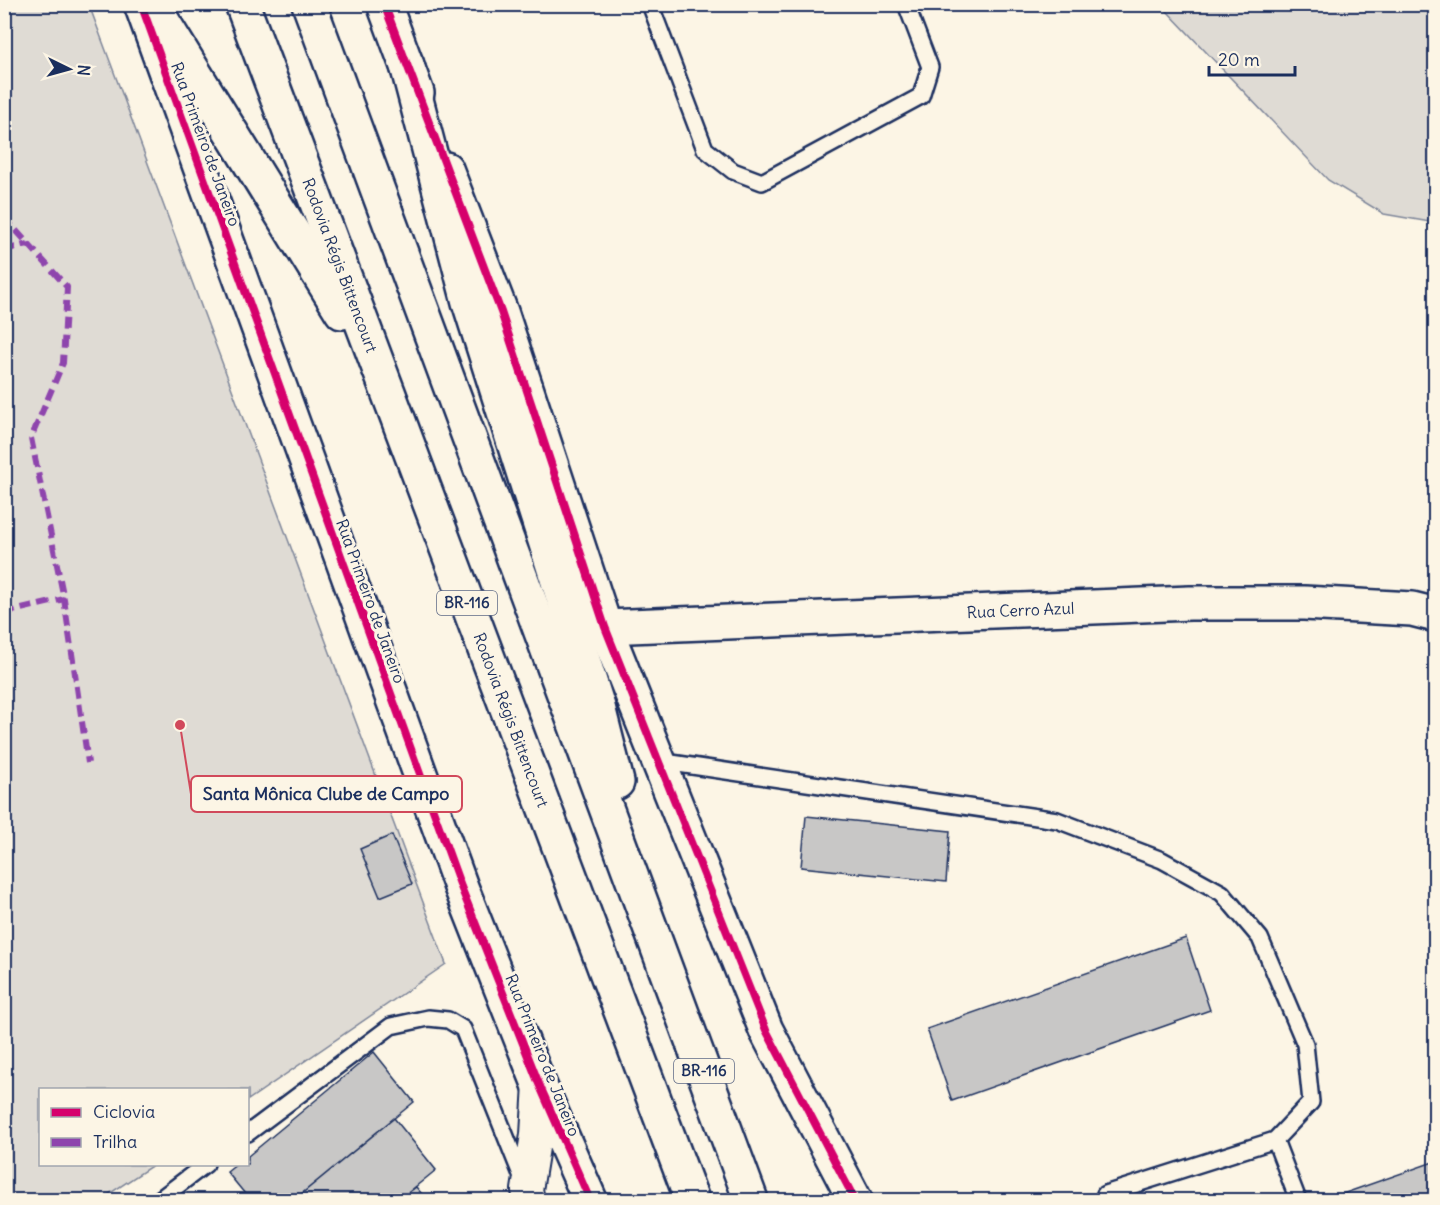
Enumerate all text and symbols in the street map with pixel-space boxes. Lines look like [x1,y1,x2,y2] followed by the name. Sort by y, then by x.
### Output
[39,39,99,99] north arrow
[1209,39,1294,77] scale bar
[1218,48,1260,71] text: 20 m
[167,59,245,229] street label: Rua Primeiro de Janeiro
[73,64,94,77] text: N
[298,175,382,356] street label: Rodovia Régis Bittencourt
[332,516,410,686] street label: Rua Primeiro de Janeiro
[437,591,497,615] road number: BR-116
[966,598,1075,622] street label: Rua Cerro Azul
[469,630,554,811] street label: Rodovia Régis Bittencourt
[191,776,462,812] callout: Santa Mônica Clube de Campo
[203,782,449,805] text: Santa Mônica Clube de Campo
[501,971,585,1139] street label: Rua Primeiro de Janeiro
[674,1059,734,1083] road number: BR-116
[39,1088,249,1166] legend
[93,1100,155,1123] text: Ciclovia
[93,1130,137,1153] text: Trilha

